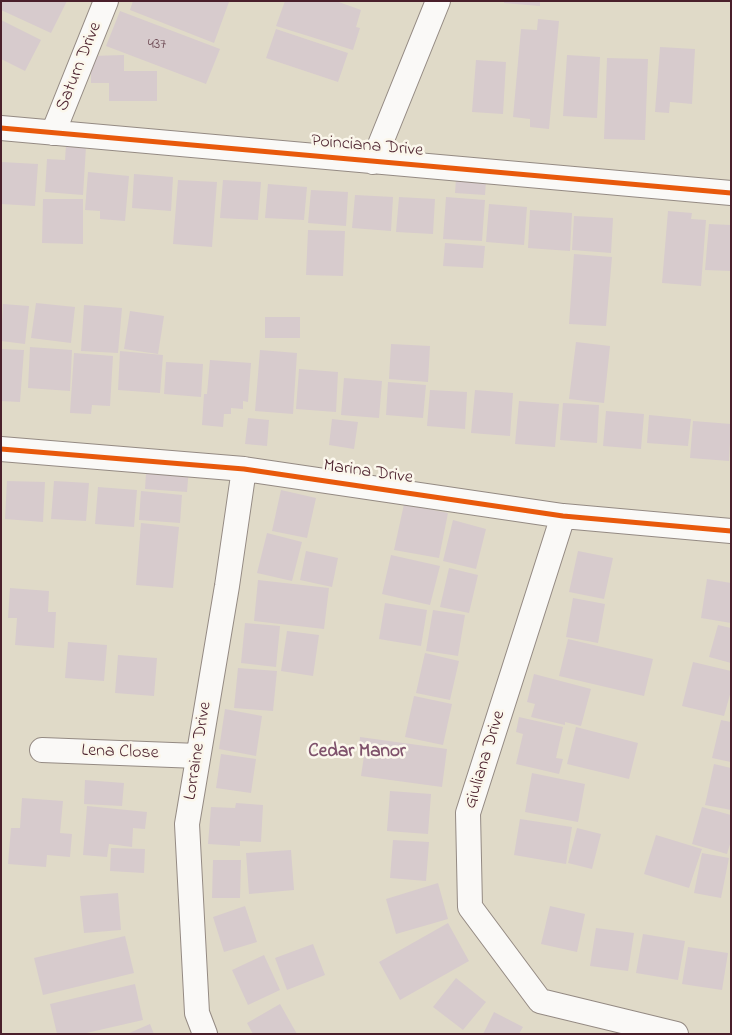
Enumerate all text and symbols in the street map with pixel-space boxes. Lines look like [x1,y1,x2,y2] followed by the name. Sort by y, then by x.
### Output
[52,19,108,115] street label: Saturn Drive
[148,37,166,55] house number: 437
[310,131,424,163] street label: Poinciana Drive
[322,456,414,490] street label: Marina Drive
[181,700,217,802] street label: Lorraine Drive
[461,708,511,812] street label: Giuliana Drive
[81,741,159,765] street label: Lena Close
[308,742,406,764] district label: Cedar Manor

